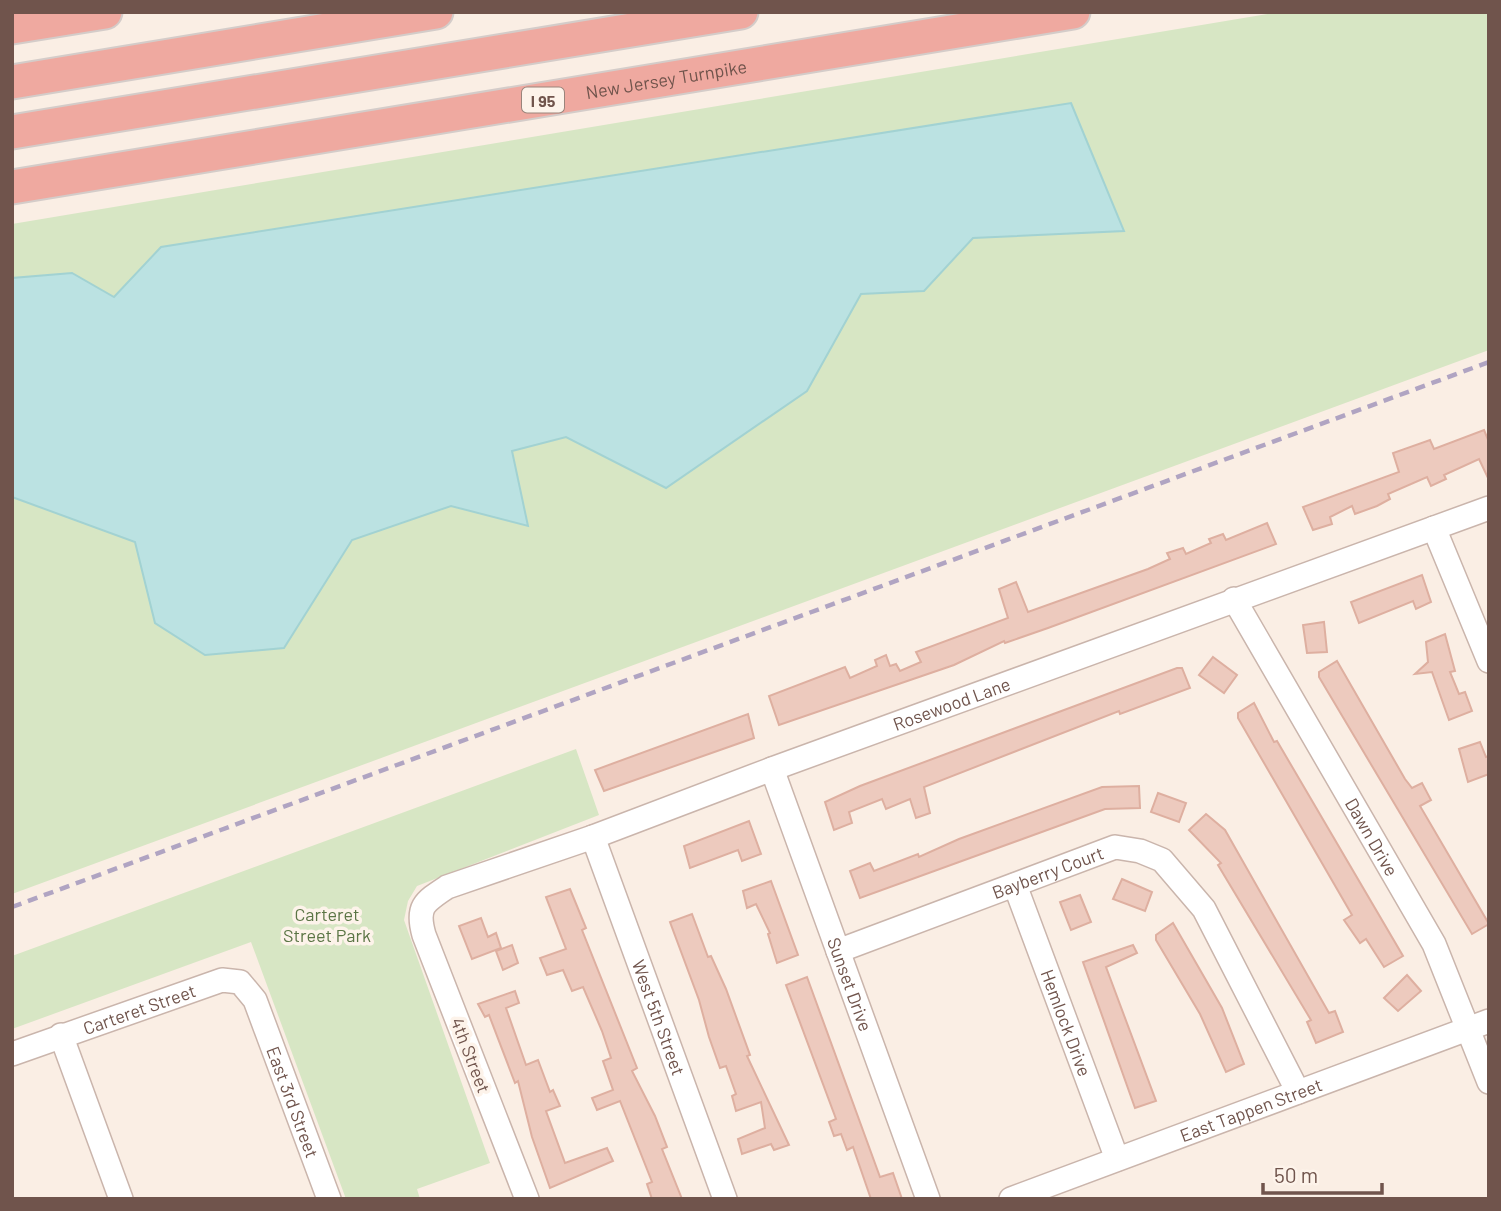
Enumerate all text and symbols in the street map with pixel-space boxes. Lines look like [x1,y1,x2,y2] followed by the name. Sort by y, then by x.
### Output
[584,55,748,103] street label: New Jersey Turnpike
[522,88,564,113] road number: I 95
[890,672,1013,735] street label: Rosewood Lane
[1341,794,1403,880] street label: Dawn Drive
[989,841,1106,903] street label: Bayberry Court
[283,903,371,946] park label: Carteret Street Park
[823,934,877,1034] street label: Sunset Drive
[628,957,690,1078] street label: West 5th Street
[1036,966,1096,1079] street label: Hemlock Drive
[80,979,199,1039] street label: Carteret Street
[447,1014,495,1096] street label: 4th Street
[262,1043,324,1161] street label: East 3rd Street
[1177,1073,1325,1146] street label: East Tappen Street
[1263,1152,1382,1196] scale bar
[1274,1162,1318,1187] text: 50 m

